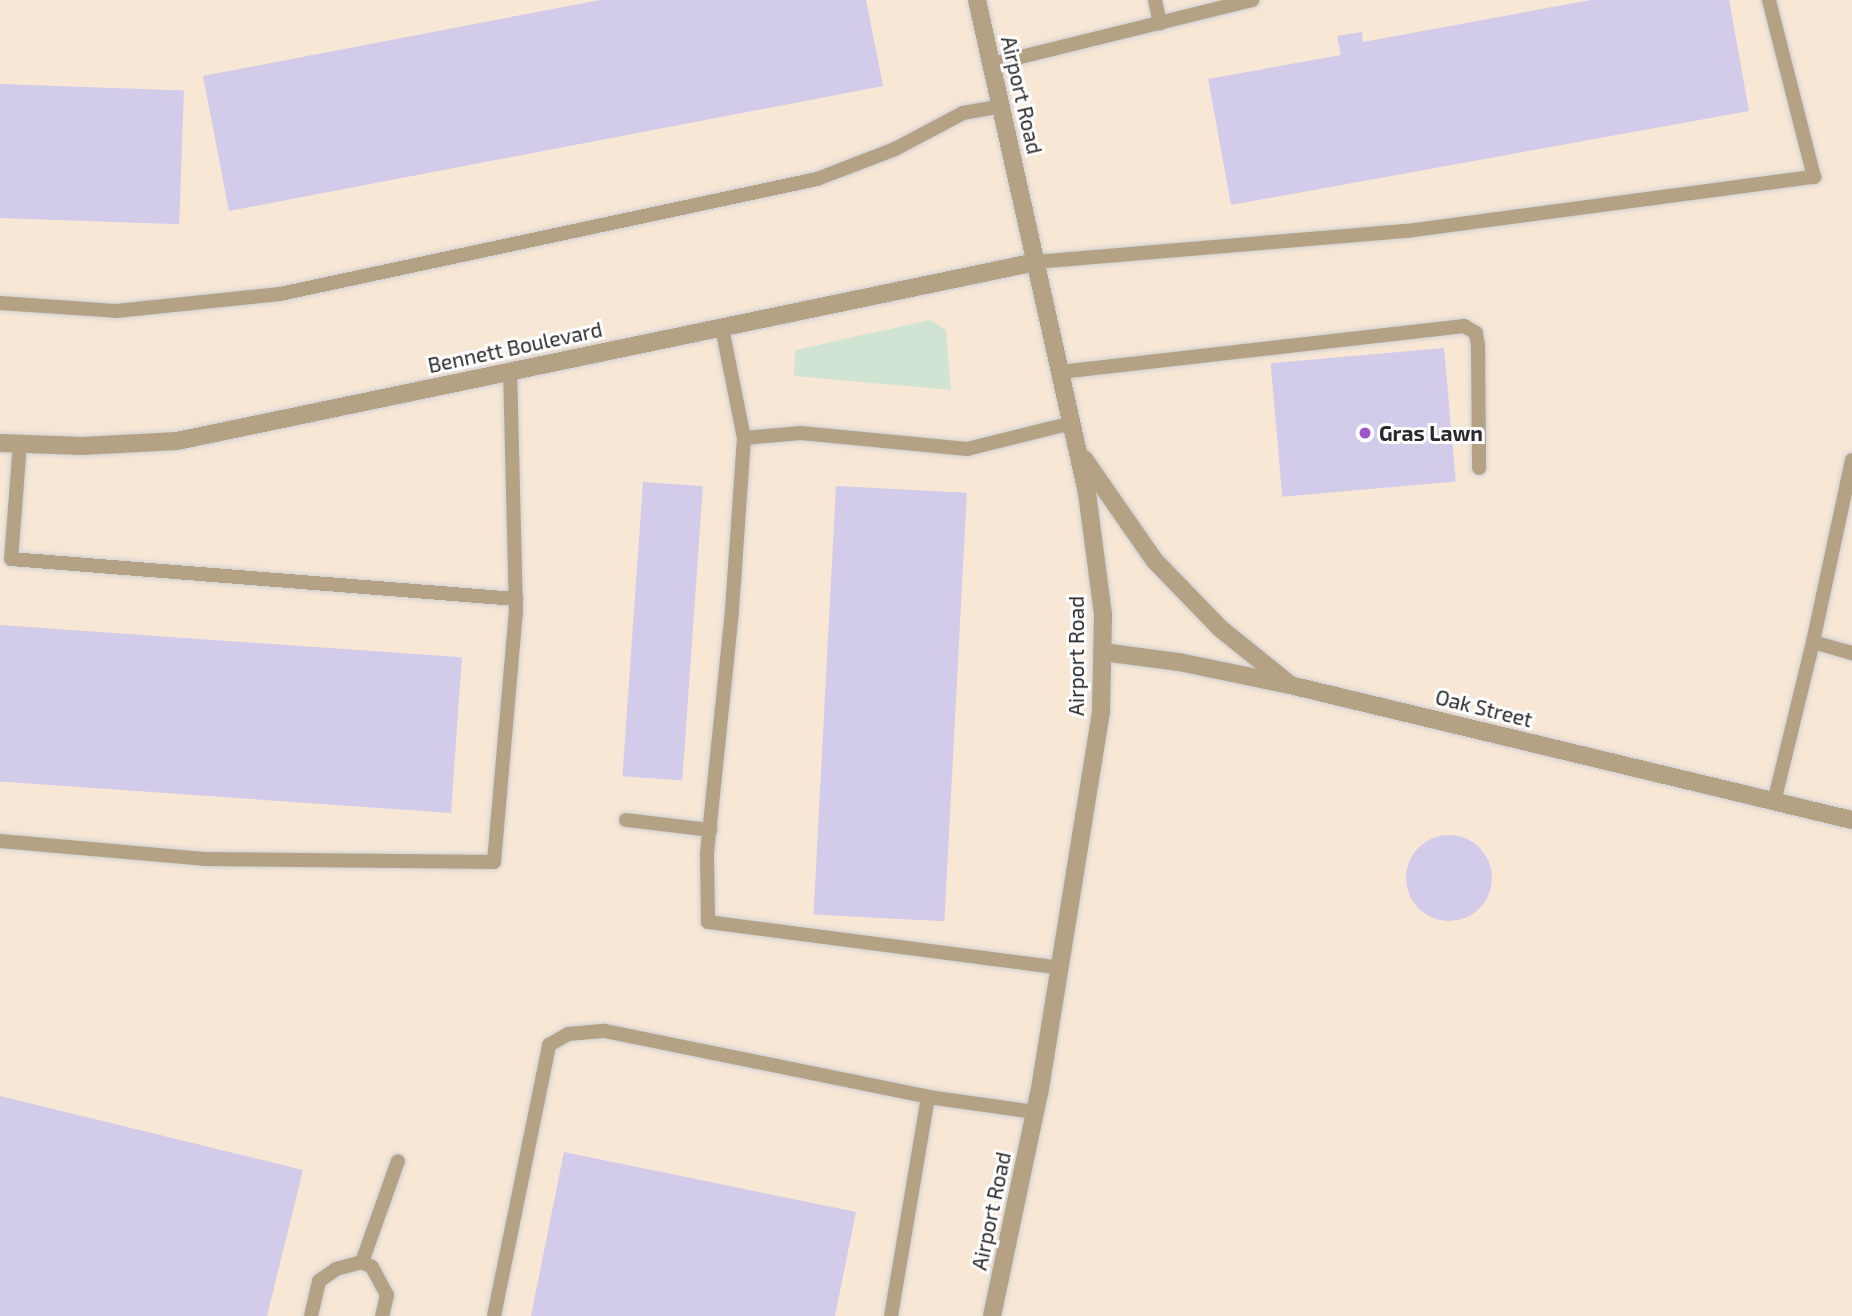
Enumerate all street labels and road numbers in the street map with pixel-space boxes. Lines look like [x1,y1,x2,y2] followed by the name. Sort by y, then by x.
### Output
[996,34,1048,156] street label: Airport Road
[425,316,605,378] street label: Bennett Boulevard
[1063,596,1089,716] street label: Airport Road
[1433,684,1535,732] street label: Oak Street
[966,1150,1016,1272] street label: Airport Road

